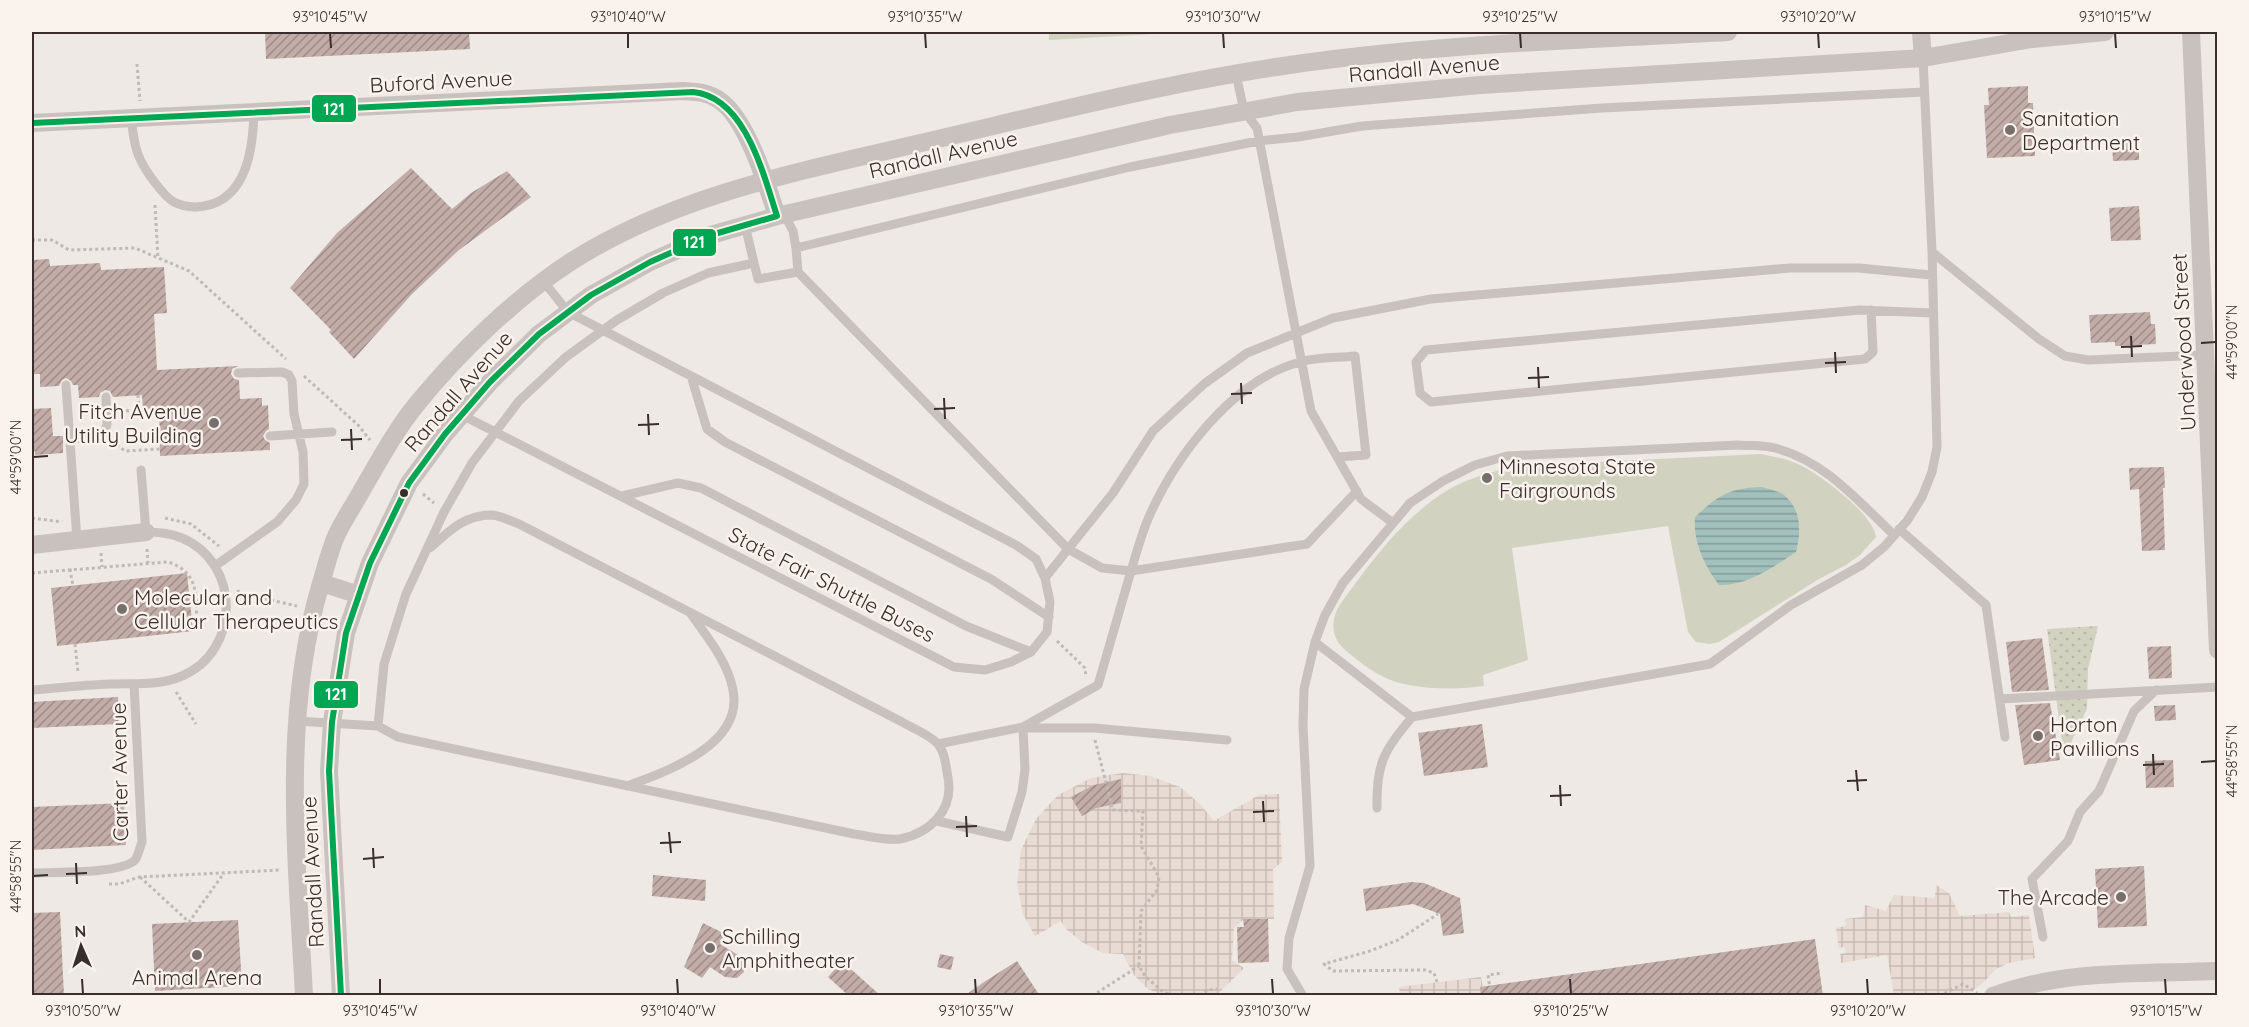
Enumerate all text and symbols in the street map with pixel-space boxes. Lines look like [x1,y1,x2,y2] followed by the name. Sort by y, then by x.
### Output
[292,7,368,26] text: 93°10'45"W
[590,7,666,26] text: 93°10'40"W
[888,7,963,26] text: 93°10'35"W
[1185,7,1261,26] text: 93°10'30"W
[1482,7,1558,26] text: 93°10'25"W
[1780,7,1857,26] text: 93°10'20"W
[2079,7,2152,26] text: 93°10'15"W
[1347,48,1501,88] street label: Randall Avenue
[369,64,513,98] street label: Buford Avenue
[311,94,357,123] line badge: 121
[323,99,345,119] text: 121
[2022,105,2140,155] place label: Sanitation Department
[2003,123,2017,137] marker: Sanitation Department
[866,124,1020,184] street label: Randall Avenue
[672,228,717,257] line badge: 121
[683,232,705,252] text: 121
[2165,253,2201,431] street label: Underwood Street
[2222,305,2241,379] text: 44°59'00"N
[398,325,518,457] street label: Randall Avenue
[64,398,202,448] place label: Fitch Avenue Utility Building
[207,416,221,430] marker: Fitch Avenue Utility Building
[6,420,25,494] text: 44°59'00"N
[1499,453,1656,503] place label: Minnesota State Fairgrounds
[1480,471,1494,485] marker: Minnesota State Fairgrounds
[398,487,410,499] unlabelled marker
[724,521,940,647] street label: State Fair Shuttle Buses
[134,584,338,634] place label: Molecular and Cellular Therapeutics
[115,602,129,616] marker: Molecular and Cellular Therapeutics
[313,680,359,709] line badge: 121
[325,684,347,704] text: 121
[105,702,133,842] street label: Carter Avenue
[2050,711,2139,761] place label: Horton Pavillions
[2222,725,2241,797] text: 44°58'55"N
[2031,729,2045,743] marker: Horton Pavillions
[295,796,329,948] street label: Randall Avenue
[6,840,25,912] text: 44°58'55"N
[1997,884,2109,910] place label: The Arcade
[2114,890,2128,904] marker: The Arcade
[51,916,111,976] north arrow
[74,921,87,941] text: N
[722,923,855,973] place label: Schilling Amphitheater
[703,941,717,955] marker: Schilling Amphitheater
[190,948,204,962] marker: Animal Arena
[132,964,262,990] place label: Animal Arena
[45,1001,121,1020] text: 93°10'50"W
[342,1001,418,1020] text: 93°10'45"W
[640,1001,716,1020] text: 93°10'40"W
[939,1001,1014,1020] text: 93°10'35"W
[1235,1001,1311,1020] text: 93°10'30"W
[1533,1001,1609,1020] text: 93°10'25"W
[1830,1001,1907,1020] text: 93°10'20"W
[2130,1001,2203,1020] text: 93°10'15"W

